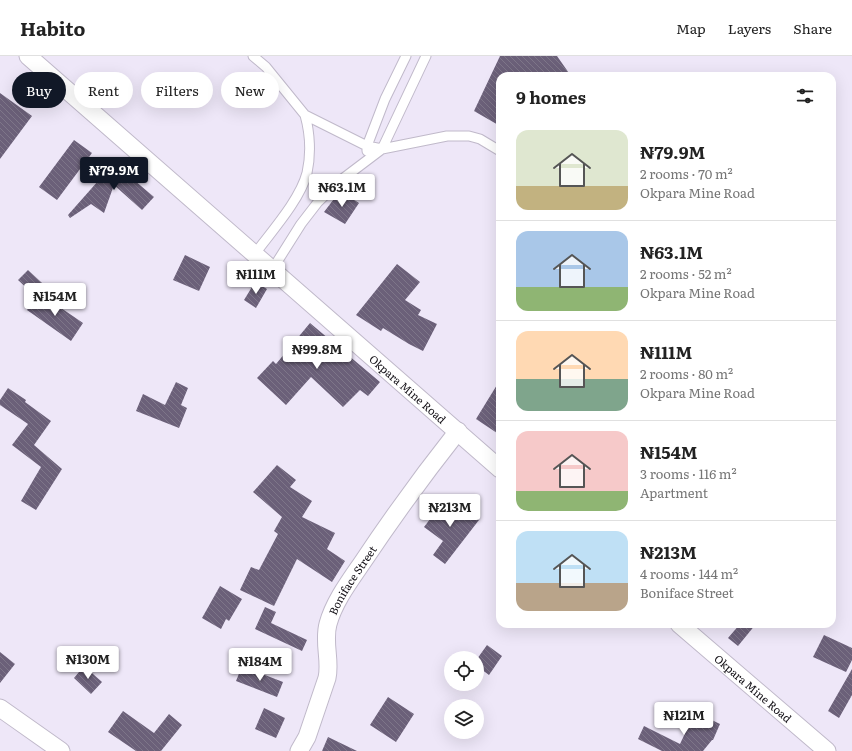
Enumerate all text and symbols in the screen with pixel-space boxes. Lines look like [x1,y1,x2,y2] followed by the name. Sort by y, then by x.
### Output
[20,14,85,42] text: Habito
[676,18,706,38] text: Map
[728,18,771,38] text: Layers
[793,18,832,38] text: Share
[12,72,66,108] chip: Buy
[74,72,133,108] chip: Rent
[141,72,213,108] chip: Filters
[221,72,279,108] chip: New
[516,84,586,109] text: 9 homes
[794,85,816,107] icon: filters
[640,139,705,164] text: ₦79.9M
[548,146,596,194] icon: home
[81,157,147,191] pin: ₦79.9M
[89,160,139,179] text: ₦79.9M
[640,164,733,183] text: 2 rooms · 70 m²
[309,174,375,208] pin: ₦63.1M
[318,177,366,196] text: ₦63.1M
[640,183,755,202] text: Okpara Mine Road
[640,239,703,264] text: ₦63.1M
[548,247,596,295] icon: home
[228,261,284,295] pin: ₦111M
[236,264,276,283] text: ₦111M
[640,264,732,283] text: 2 rooms · 52 m²
[27,283,83,317] pin: ₦154M
[640,283,755,302] text: Okpara Mine Road
[33,286,77,305] text: ₦154M
[284,336,350,370] pin: ₦99.8M
[292,339,342,358] text: ₦99.8M
[640,339,692,364] text: ₦111M
[548,347,596,395] icon: home
[366,350,450,427] street label: Okpara Mine Road
[640,364,733,383] text: 2 rooms · 80 m²
[640,383,755,402] text: Okpara Mine Road
[640,439,698,464] text: ₦154M
[548,447,596,495] icon: home
[640,464,737,483] text: 3 rooms · 116 m²
[640,483,708,502] text: Apartment
[422,494,478,528] pin: ₦213M
[428,497,472,516] text: ₦213M
[640,539,697,564] text: ₦213M
[324,542,380,617] street label: Boniface Street
[548,547,596,595] icon: home
[640,564,738,583] text: 4 rooms · 144 m²
[640,583,734,602] text: Boniface Street
[60,646,116,680] pin: ₦130M
[232,648,288,682] pin: ₦184M
[66,649,110,668] text: ₦130M
[711,650,796,726] street label: Okpara Mine Road
[238,651,282,670] text: ₦184M
[444,651,484,739] map controls
[444,651,484,691] button: locate
[444,699,484,739] button: layers
[656,702,712,736] pin: ₦121M
[663,705,705,724] text: ₦121M

